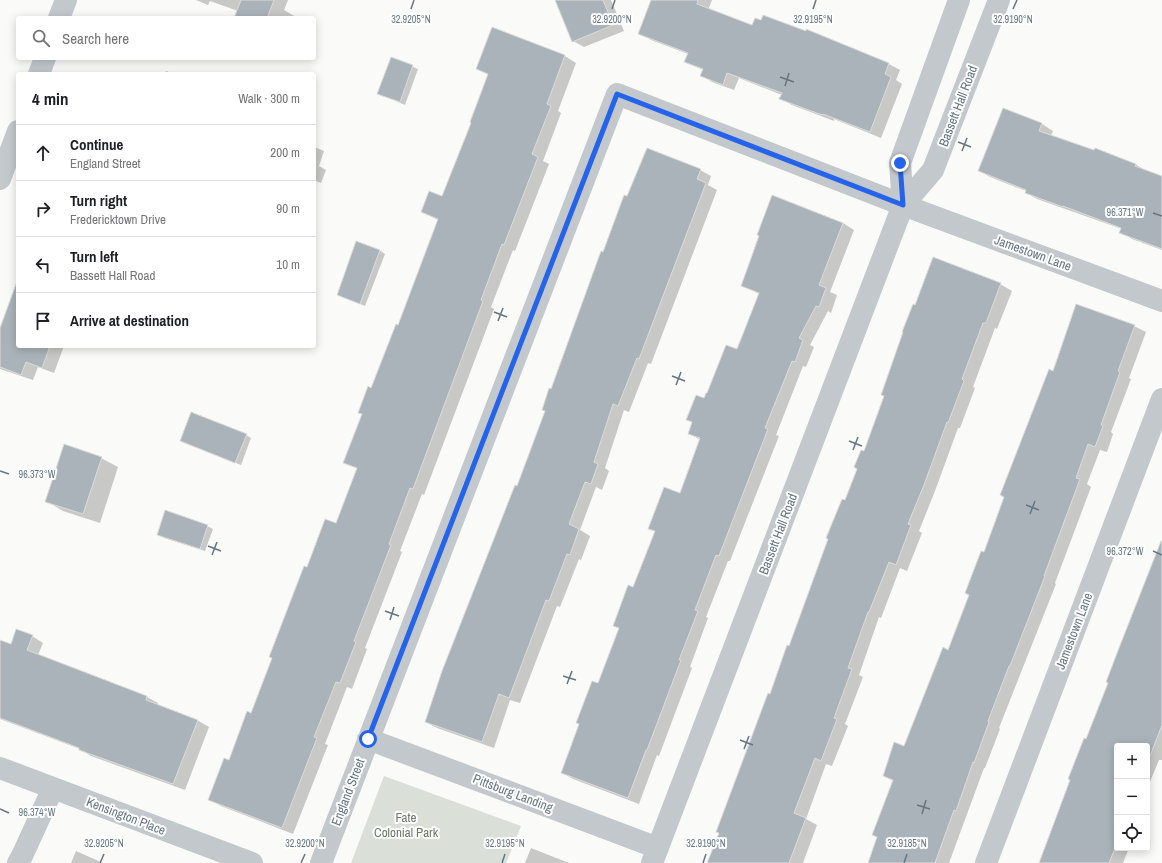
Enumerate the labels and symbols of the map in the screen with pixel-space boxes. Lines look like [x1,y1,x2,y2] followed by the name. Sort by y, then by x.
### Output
[391,13,431,26] text: 32.9205°N
[592,13,632,26] text: 32.9200°N
[793,13,833,26] text: 32.9195°N
[993,13,1033,26] text: 32.9190°N
[935,63,981,149] street label: Bassett Hall Road
[891,154,909,172] route end
[1107,206,1144,219] text: 96.371°W
[992,231,1074,275] street label: Jamestown Lane
[19,468,56,481] text: 96.373°W
[755,491,801,577] street label: Bassett Hall Road
[1107,545,1144,558] text: 96.372°W
[1052,590,1096,672] street label: Jamestown Lane
[359,730,377,748] route start
[327,756,369,828] street label: England Street
[471,770,555,816] street label: Pittsburg Landing
[84,793,168,839] street label: Kensington Place
[19,806,56,819] text: 96.374°W
[374,809,439,841] park label: Fate Colonial Park
[84,837,124,850] text: 32.9205°N
[285,837,325,850] text: 32.9200°N
[485,837,525,850] text: 32.9195°N
[686,837,726,850] text: 32.9190°N
[887,837,927,850] text: 32.9185°N

